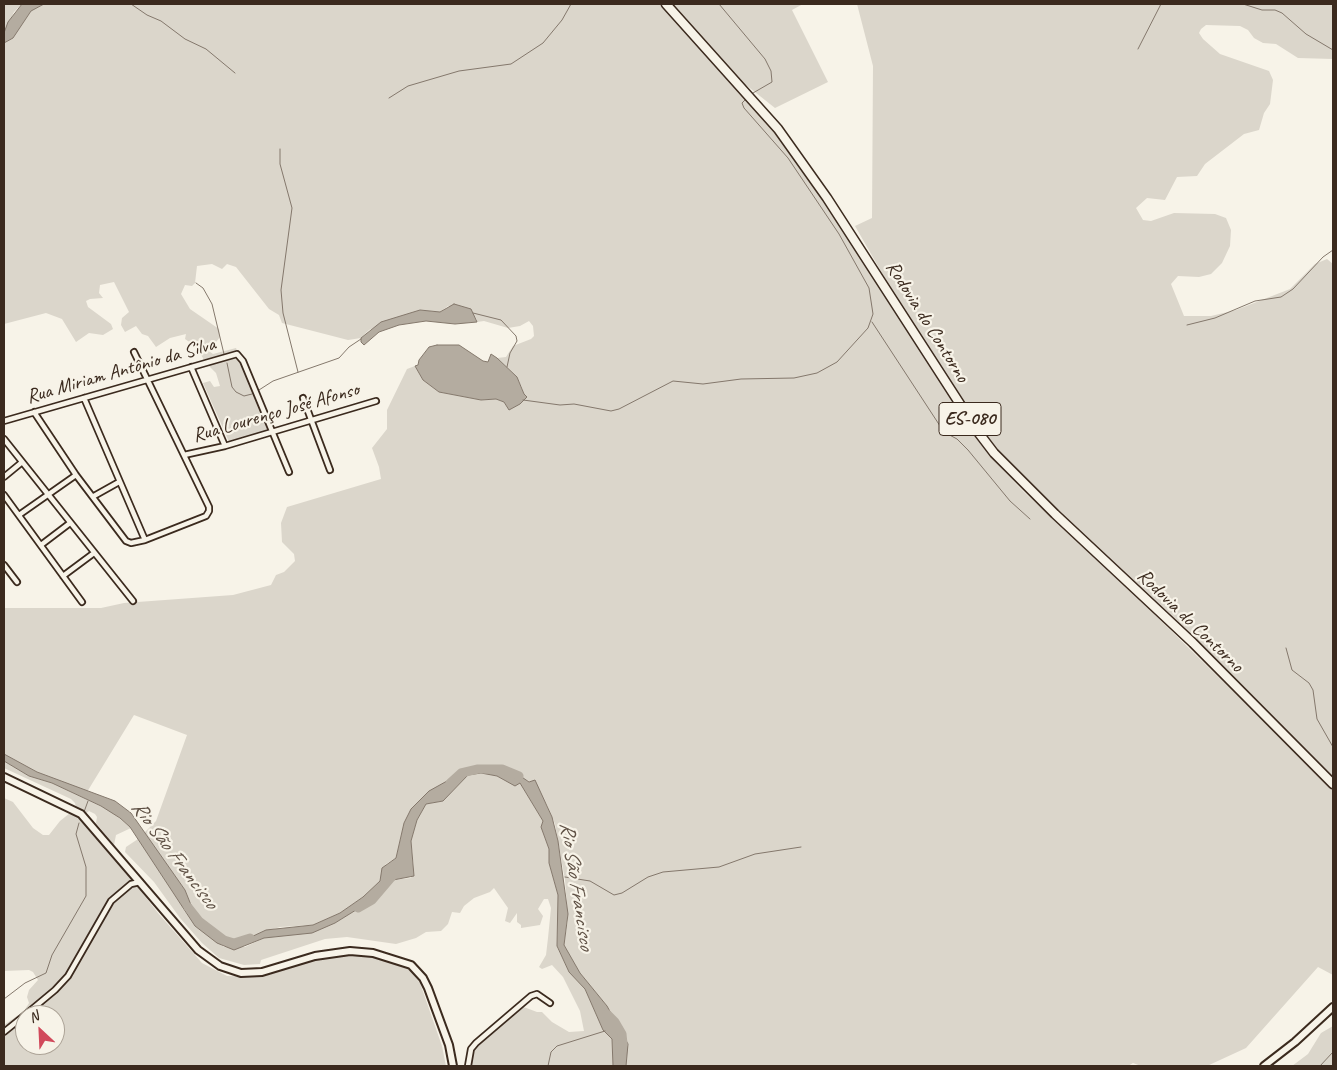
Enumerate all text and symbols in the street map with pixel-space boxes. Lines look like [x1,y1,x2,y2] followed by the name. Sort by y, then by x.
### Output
[880,257,974,387] street label: Rodovia do Contorno
[24,333,218,409] street label: Rua Miriam Antônio da Silva
[190,378,362,448] street label: Rua Lourenço José Afonso
[939,402,1001,436] road number: ES-080
[1132,564,1248,678] street label: Rodovia do Contorno
[125,796,223,914] water label: Rio São Francisco
[553,820,599,952] water label: Rio São Francisco
[15,1005,65,1055] north arrow
[26,1007,41,1026] text: N

